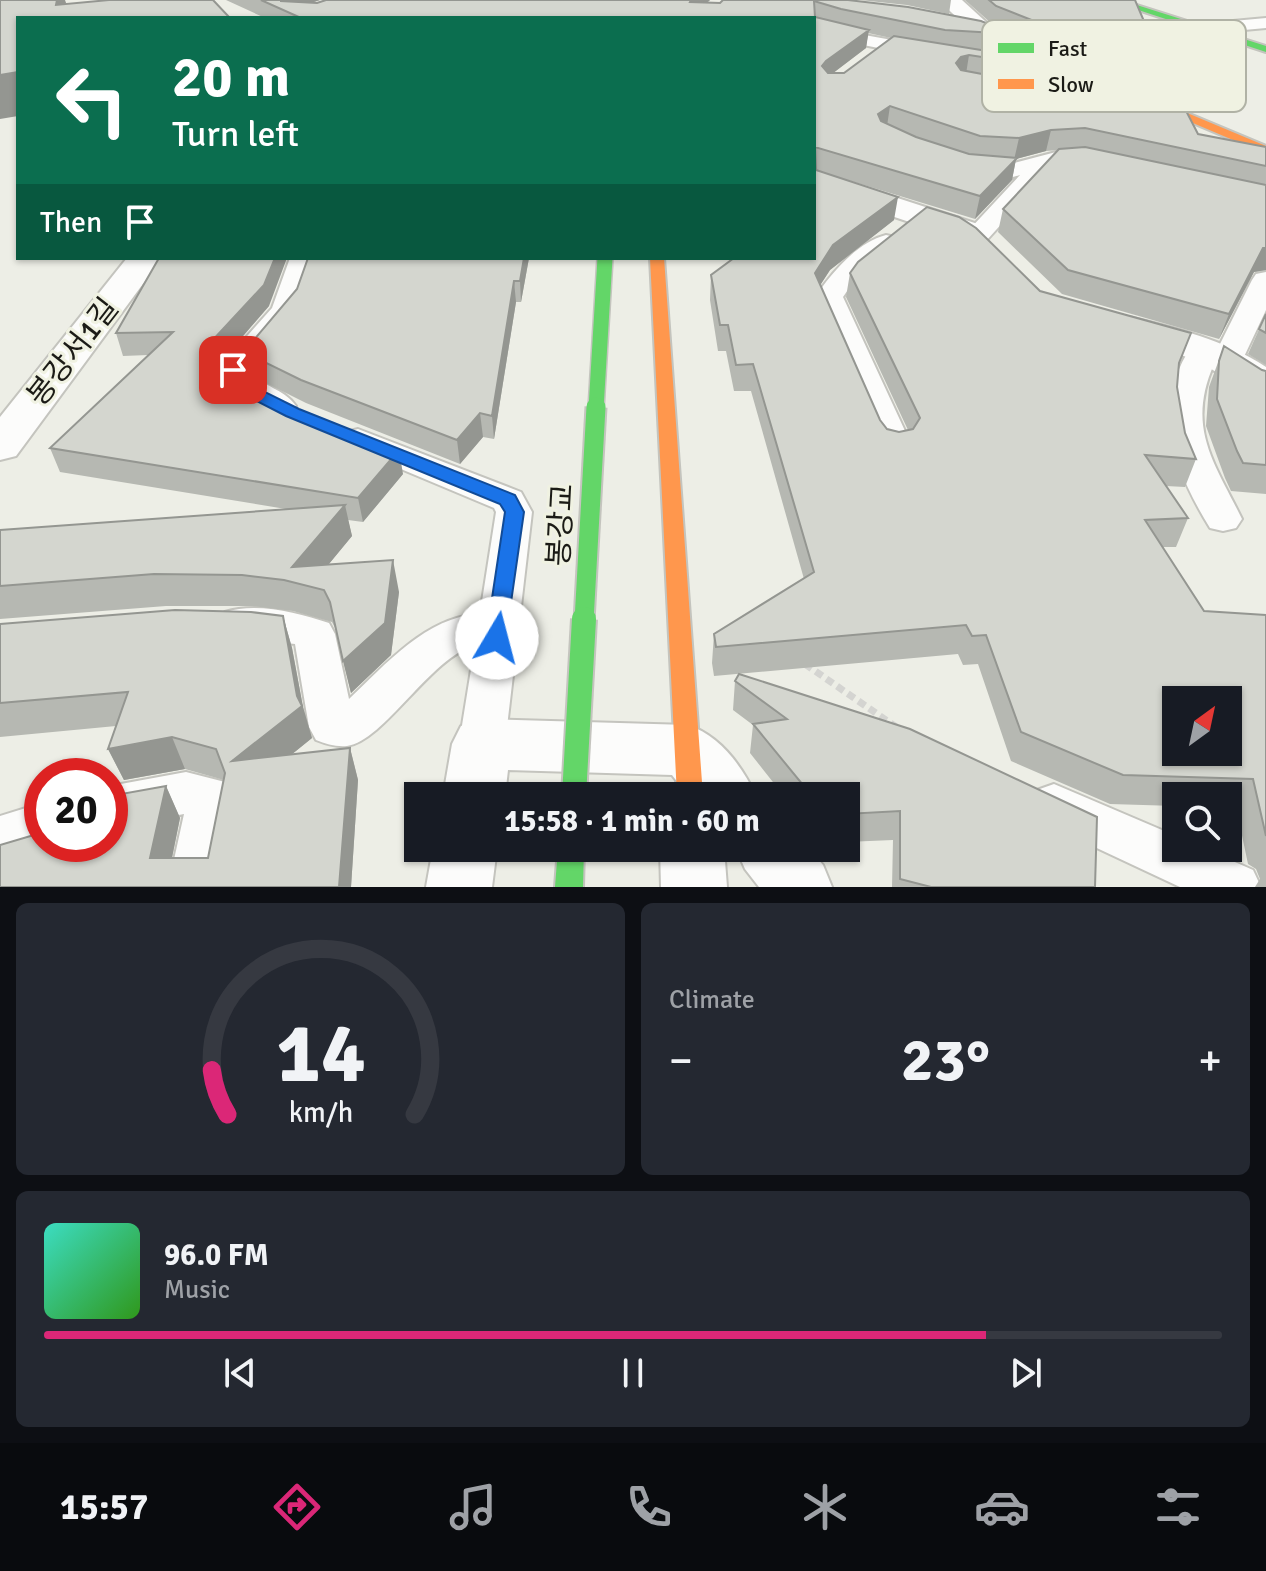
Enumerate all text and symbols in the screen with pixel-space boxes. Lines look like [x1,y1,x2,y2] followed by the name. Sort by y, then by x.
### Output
[982,20,1246,112] legend
[1048,35,1088,62] text: Fast
[172,43,290,112] text: 20 m
[40,48,144,152] icon: left
[1048,71,1094,98] text: Slow
[172,112,299,157] text: Turn left
[118,200,162,244] icon: arrive
[40,204,102,241] text: Then
[19,291,127,413] street label: 봉강서1길
[199,336,267,404] pin
[211,348,255,392] icon: arrive
[540,483,582,567] street label: 봉강교
[455,596,539,680] position arrow
[1162,686,1242,766] north arrow
[1162,686,1242,862] map controls
[24,758,128,862] speed limit sign: 20
[1162,782,1242,862] button: search
[504,803,760,840] text: 15:58 · 1 min · 60 m
[669,984,755,1016] text: Climate
[276,1003,365,1105] text: 14
[901,1024,990,1098] text: 23°
[669,1034,693,1088] text: −
[1198,1034,1222,1088] text: +
[288,1095,353,1130] text: km/h
[164,1237,269,1274] text: 96.0 FM
[164,1274,230,1306] text: Music
[218,1351,262,1395] icon: previous
[611,1351,655,1395] icon: pause
[1004,1351,1048,1395] icon: next
[269,1479,325,1535] icon: directions
[445,1479,501,1535] icon: music
[621,1479,677,1535] icon: phone
[797,1479,853,1535] icon: climate
[974,1479,1030,1535] icon: car
[1150,1479,1206,1535] icon: filters
[60,1485,148,1530] text: 15:57

